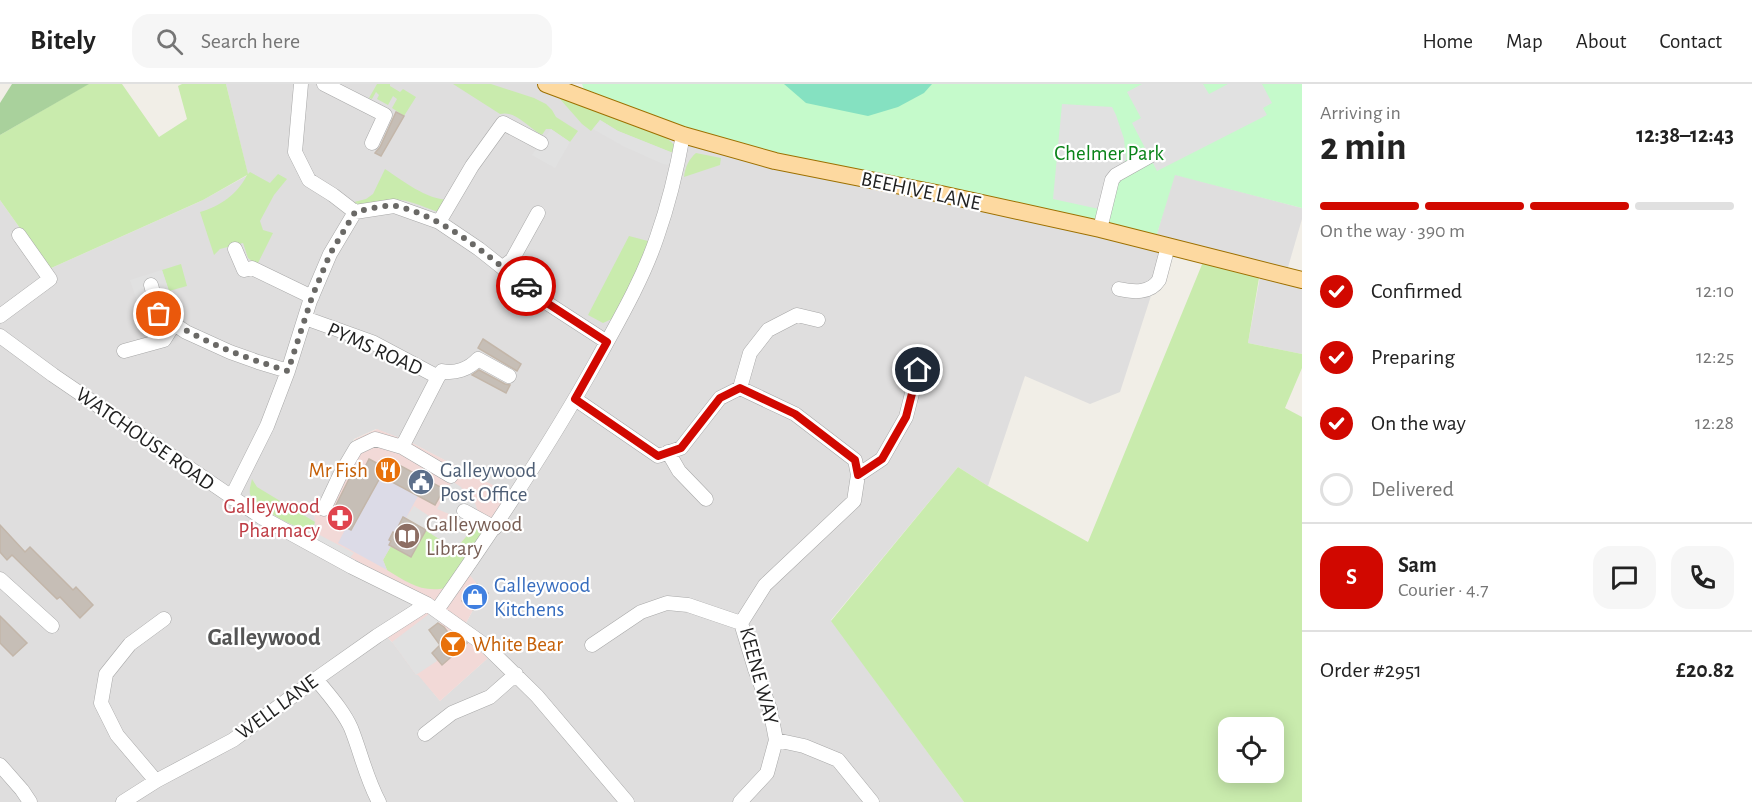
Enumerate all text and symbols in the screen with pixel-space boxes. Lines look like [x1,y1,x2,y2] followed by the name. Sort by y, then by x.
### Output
[132,14,552,68] search box
[153,25,186,58] icon: search
[30,27,96,55] text: Bitely
[201,30,300,52] text: Search here
[1422,31,1473,52] text: Home
[1506,31,1543,52] text: Map
[1576,31,1626,52] text: About
[1659,31,1722,52] text: Contact
[1320,103,1401,123] text: Arriving in
[1636,124,1734,146] text: 12:38–12:43
[1320,128,1407,167] text: 2 min
[1054,143,1164,164] park label: Chelmer Park
[859,168,983,214] street label: BEEHIVE LANE
[1320,221,1465,241] text: On the way · 390 m
[496,256,556,316] courier
[510,270,543,303] icon: car
[1320,275,1353,308] icon: check
[1371,280,1462,302] text: Confirmed
[1696,281,1734,301] text: 12:10
[133,288,184,339] pin
[142,297,175,330] icon: bag
[324,319,426,379] street label: PYMS ROAD
[1320,341,1353,374] icon: check
[892,344,943,395] pin
[1371,346,1455,368] text: Preparing
[1696,347,1734,367] text: 12:25
[901,353,934,386] icon: home
[72,383,218,495] street label: WATCHOUSE ROAD
[1320,407,1353,440] icon: check
[1371,412,1466,434] text: On the way
[1695,413,1734,433] text: 12:28
[373,455,403,485] restaurant icon: Mr Fish
[309,460,368,481] place label: Mr Fish
[440,460,537,505] place label: Galleywood Post Office
[406,467,436,497] public building icon: Galleywood Post Office
[1371,478,1454,500] text: Delivered
[224,496,320,541] place label: Galleywood Pharmacy
[325,503,355,533] pharmacy icon: Galleywood Pharmacy
[426,514,523,559] place label: Galleywood Library
[392,521,422,551] library icon: Galleywood Library
[1593,546,1656,609] button: chat
[1671,546,1734,609] button: phone
[1398,554,1437,576] text: Sam
[1346,566,1357,588] text: S
[494,575,591,620] place label: Galleywood Kitchens
[1398,580,1489,600] text: Courier · 4.7
[460,582,490,612] shop icon: Galleywood Kitchens
[736,625,782,727] street label: KEENE WAY
[207,626,321,650] district label: Galleywood
[438,629,468,659] bar icon: White Bear
[472,634,563,655] place label: White Bear
[1320,659,1422,681] text: Order #2951
[1676,659,1734,681] text: £20.82
[232,671,322,743] street label: WELL LANE
[1218,717,1284,783] map controls
[1218,717,1284,783] button: locate

